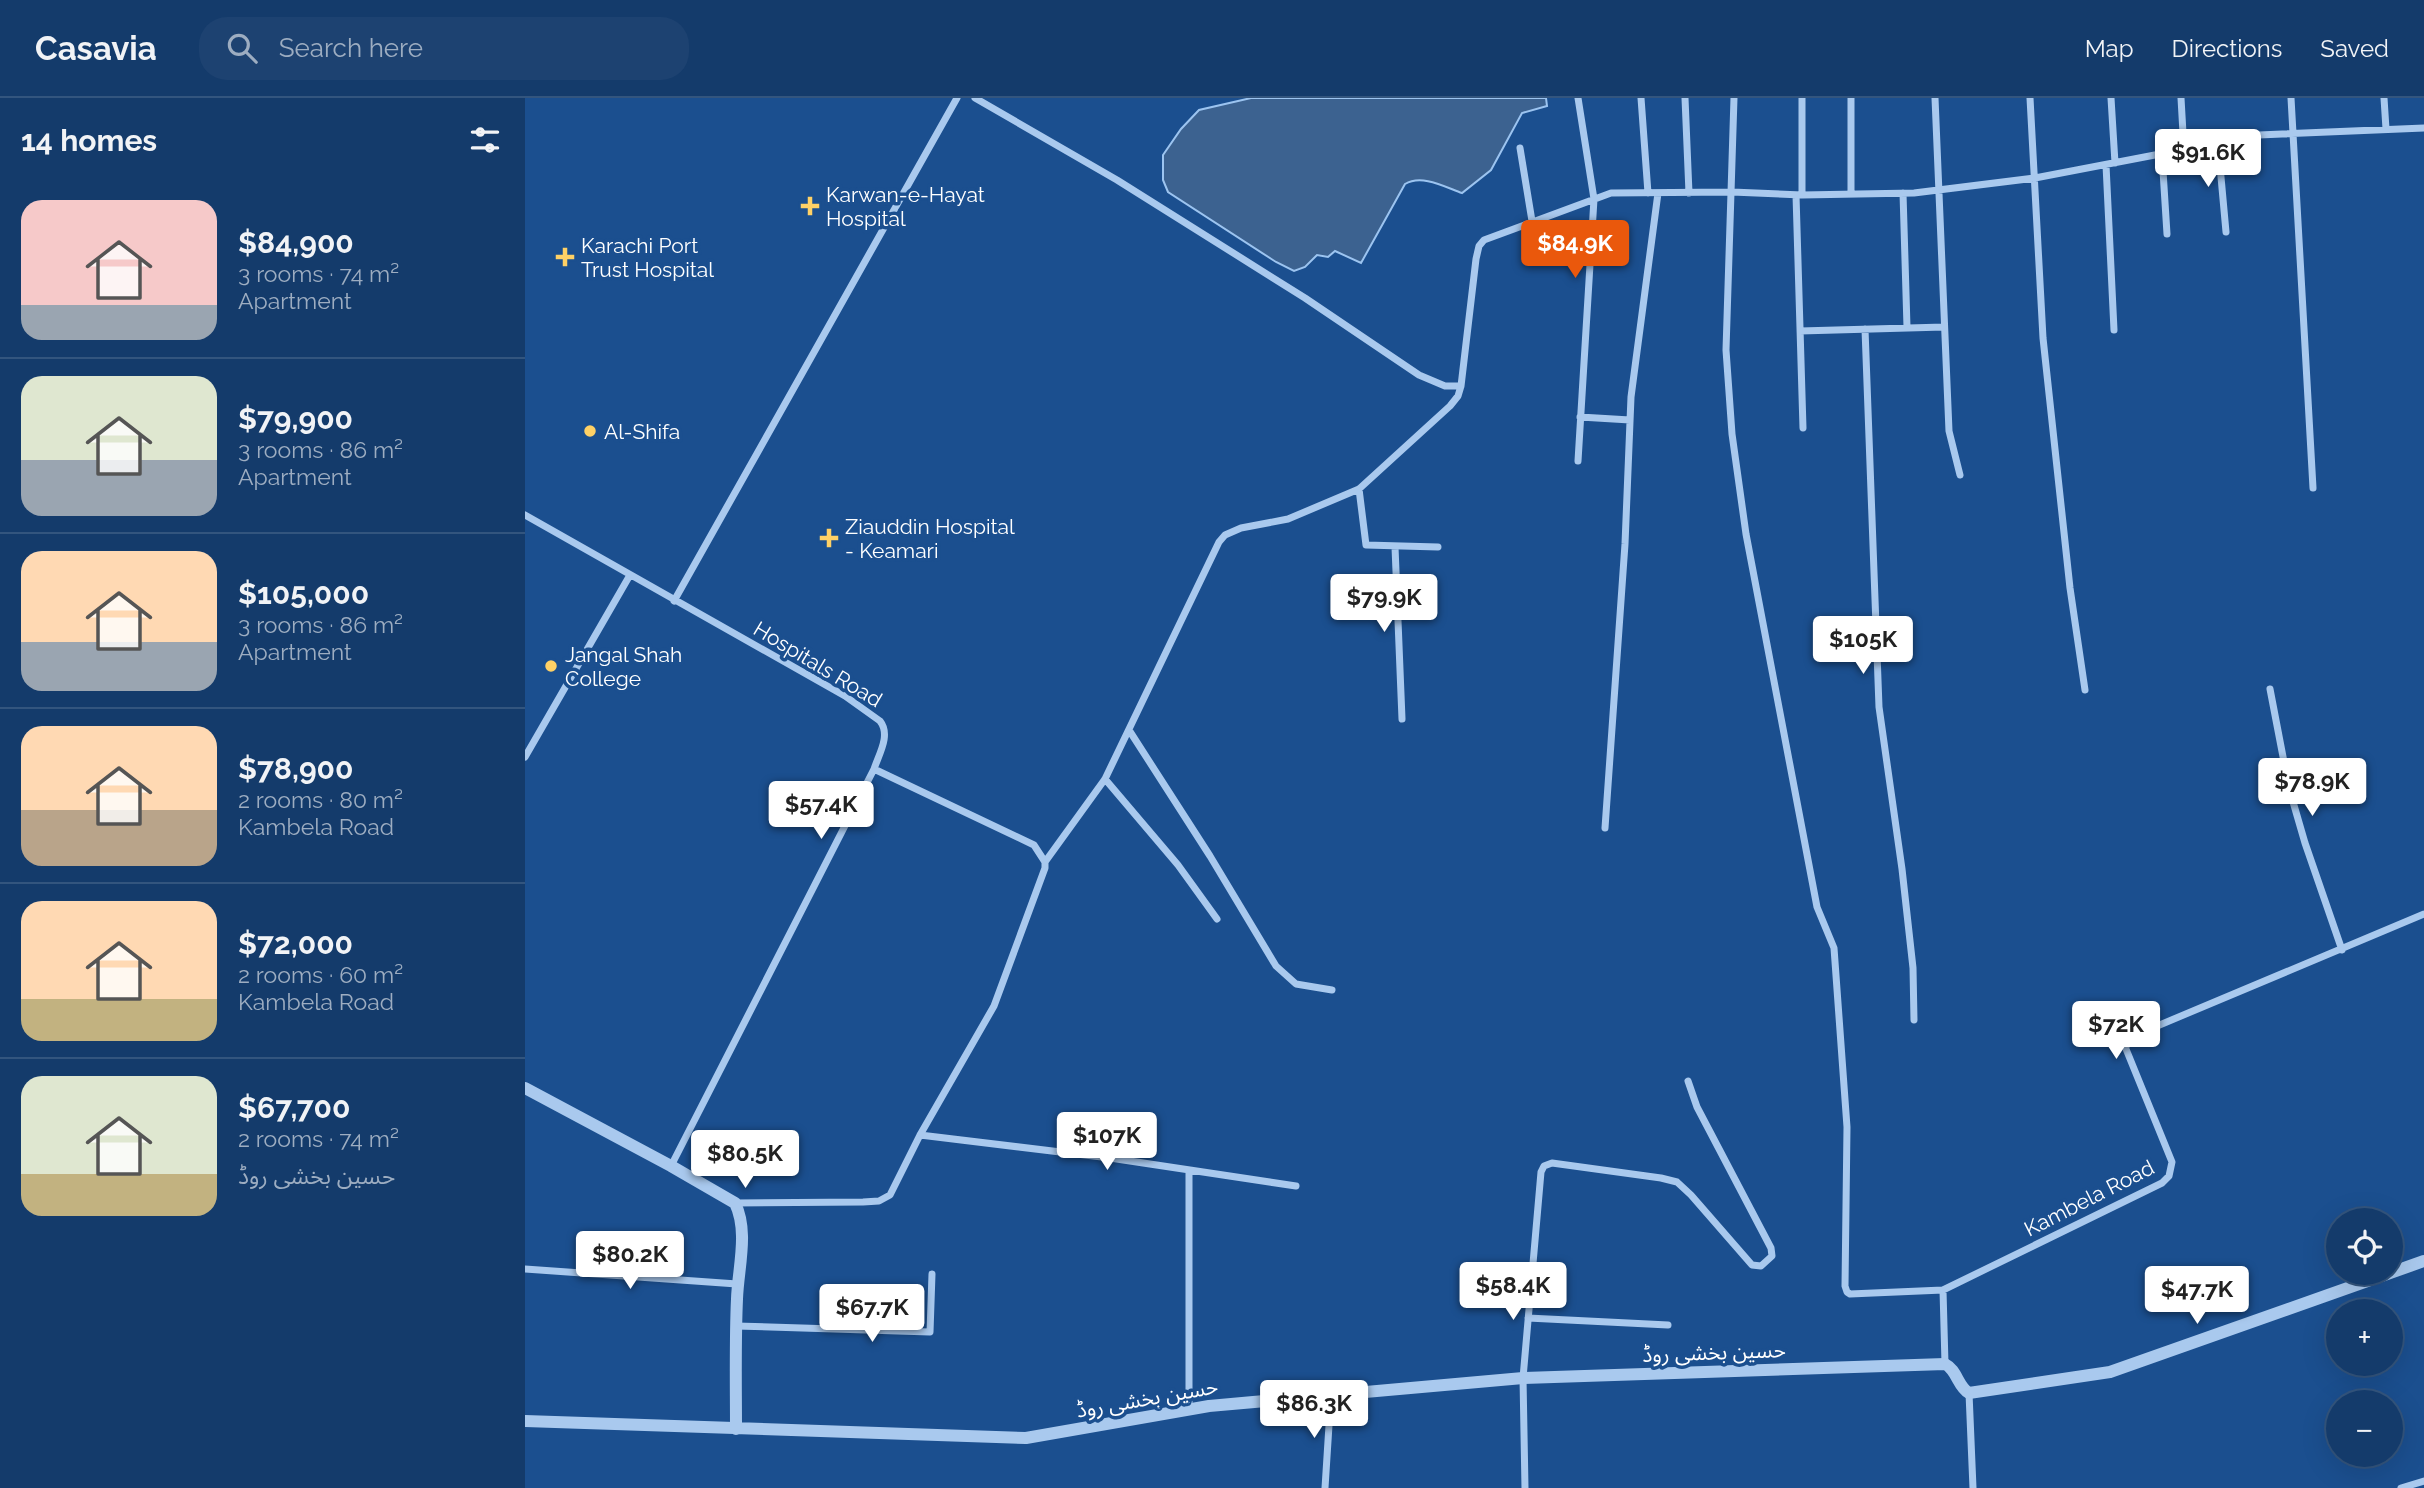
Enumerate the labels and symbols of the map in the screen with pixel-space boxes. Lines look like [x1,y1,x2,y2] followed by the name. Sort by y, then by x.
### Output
[2151,130,2265,189] pin: $91.6K
[826,182,985,231] place label: Karwan-e-Hayat Hospital
[800,196,820,216] marker: Karwan-e-Hayat Hospital
[1518,220,1632,280] pin: $84.9K
[581,233,714,282] place label: Karachi Port Trust Hospital
[555,247,575,267] marker: Karachi Port Trust Hospital
[604,419,680,444] place label: Al-Shifa
[582,423,598,439] marker: Al-Shifa
[845,514,1015,563] place label: Ziauddin Hospital - Keamari
[819,528,839,548] marker: Ziauddin Hospital - Keamari
[1327,574,1441,634] pin: $79.9K
[749,616,887,712] street label: Hospitals Road
[1814,616,1912,676] pin: $105K
[565,642,682,691] place label: Jangal Shah College
[543,658,559,674] marker: Jangal Shah College
[2255,758,2369,818] pin: $78.9K
[764,782,878,841] pin: $57.4K
[2075,1002,2157,1061] pin: $72K
[1058,1112,1156,1172] pin: $107K
[688,1130,802,1190] pin: $80.5K
[2020,1155,2158,1241] street label: Kambela Road
[573,1232,687,1291] pin: $80.2K
[1456,1262,1570,1322] pin: $58.4K
[2140,1266,2254,1326] pin: $47.7K
[815,1284,929,1344] pin: $67.7K
[1642,1337,1786,1367] street label: حسین بخشی روڈ
[1074,1373,1220,1423] street label: حسین بخشی روڈ
[1257,1380,1371,1440] pin: $86.3K

